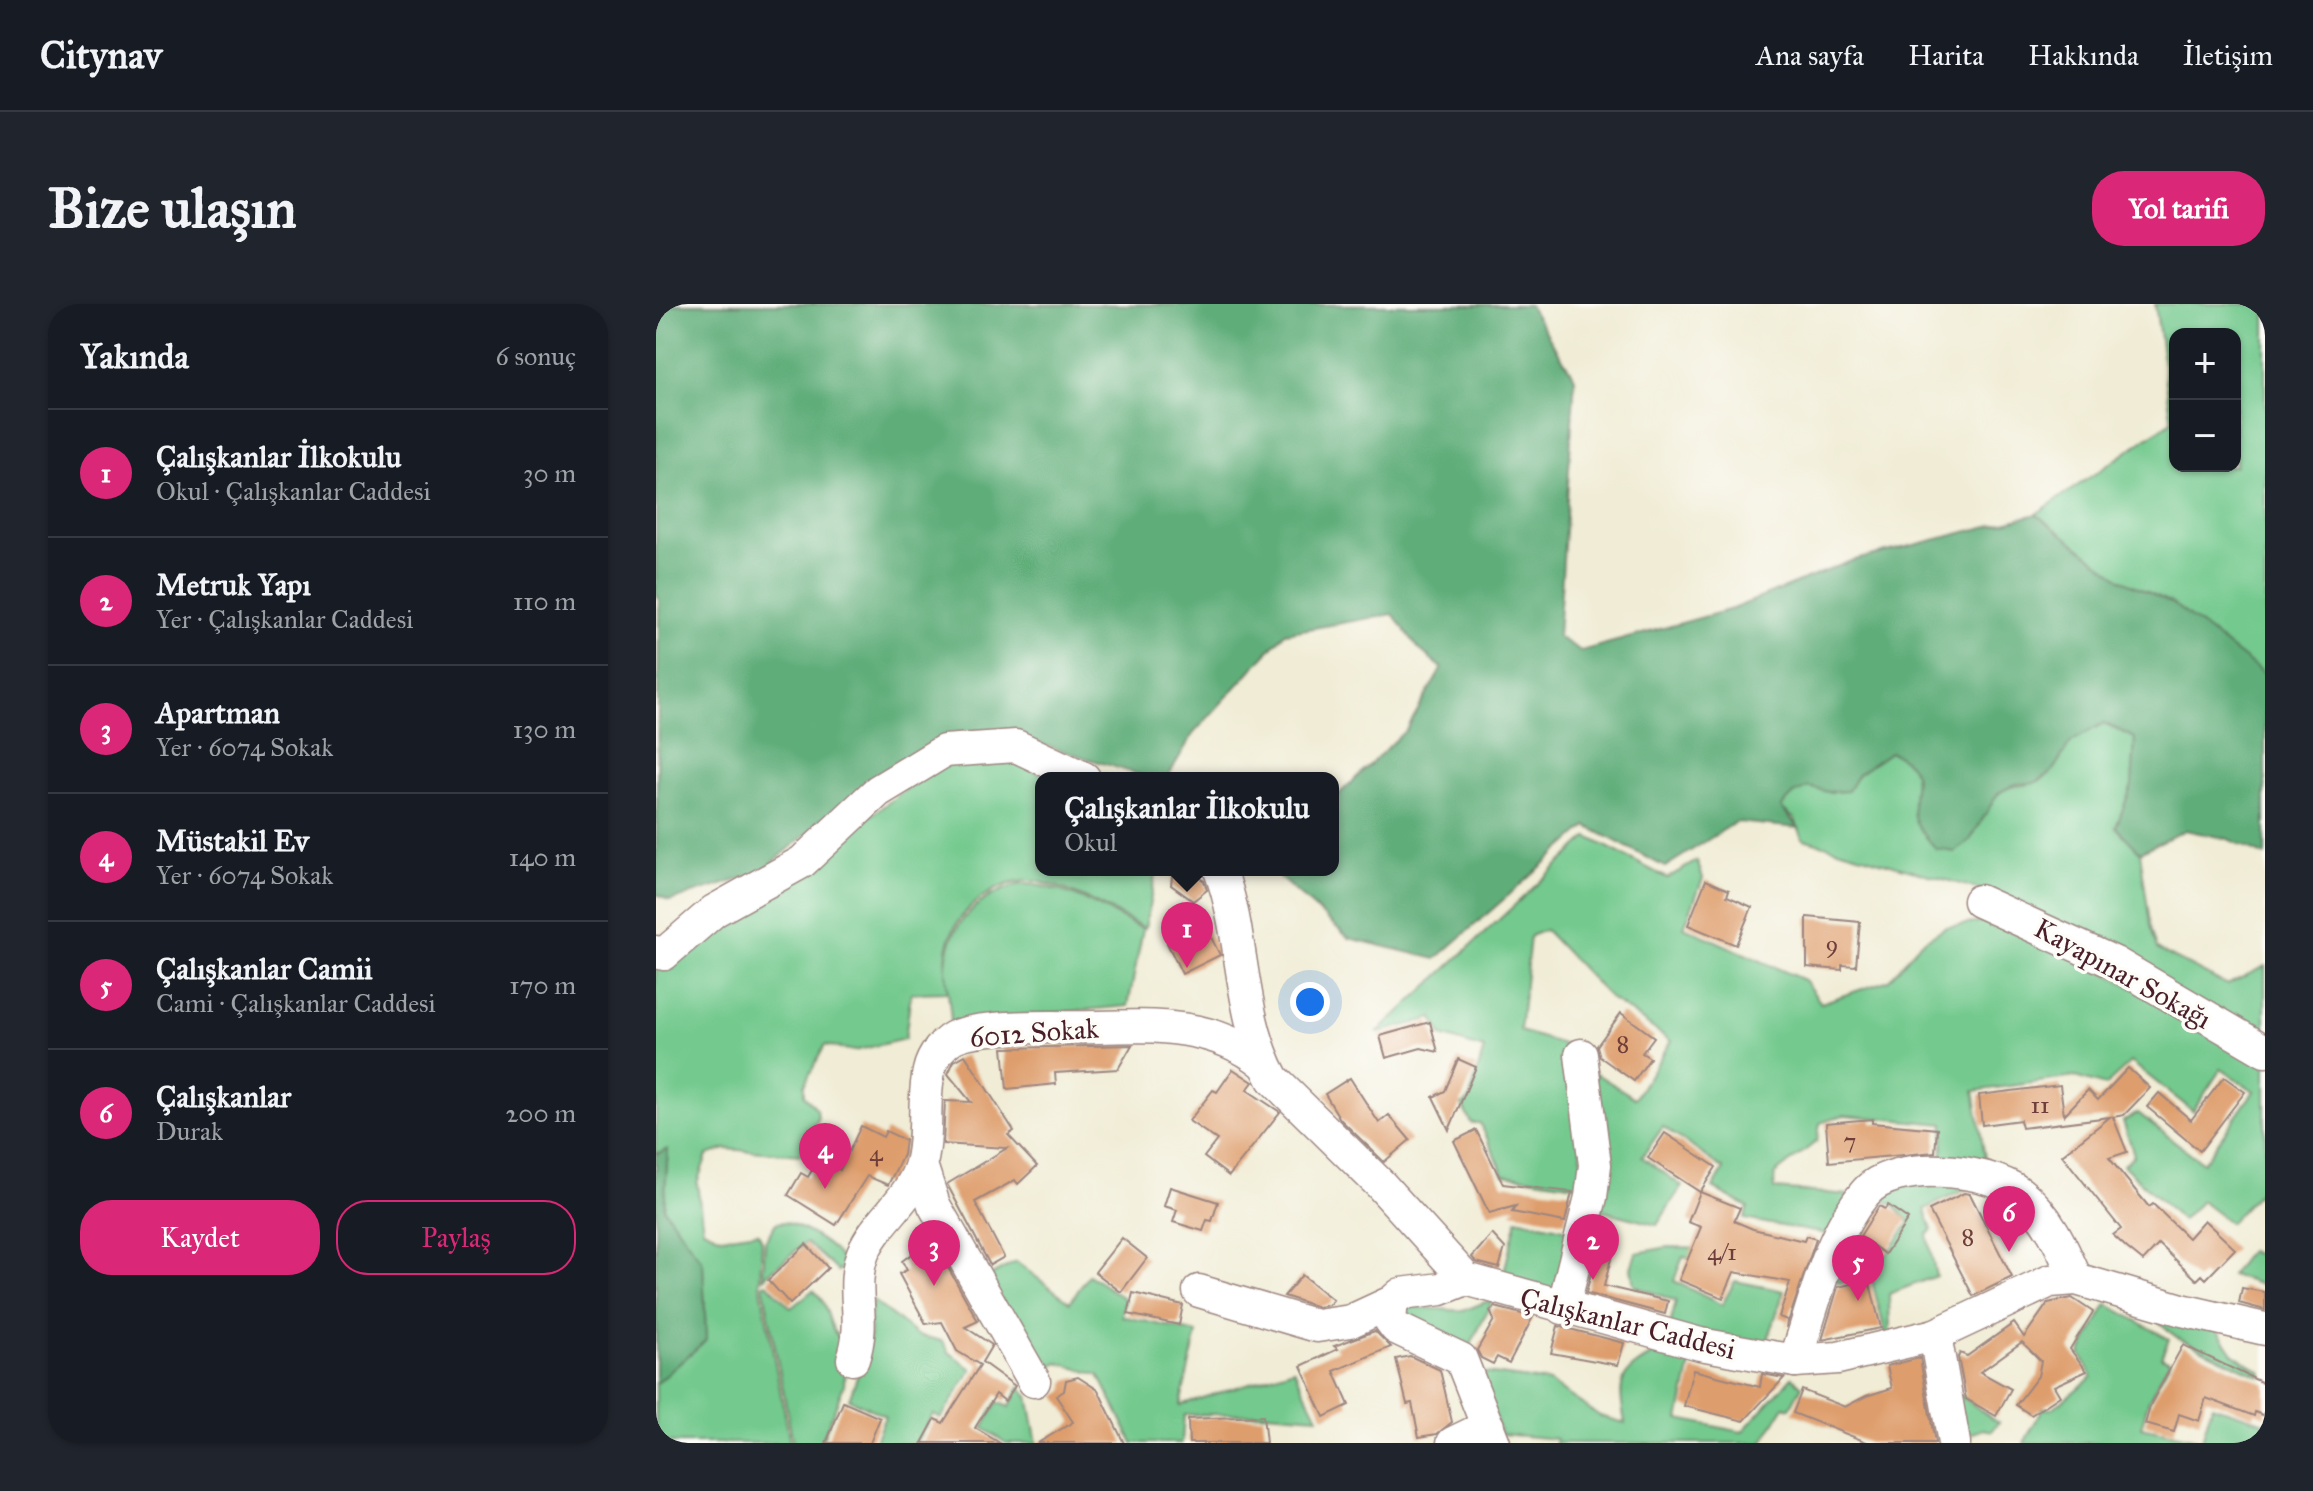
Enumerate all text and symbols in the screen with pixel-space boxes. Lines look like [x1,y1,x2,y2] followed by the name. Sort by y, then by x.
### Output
[40,32,162,78] text: Citynav
[1756,38,1864,73] text: Ana sayfa
[1908,38,1984,73] text: Harita
[2028,38,2139,73] text: Hakkında
[2183,38,2273,73] text: İletişim
[2092,171,2265,246] button: Yol tarifi
[48,174,296,242] text: Bize ulaşın
[2169,328,2241,472] map controls
[2169,328,2241,400] button: +
[80,336,189,377] text: Yakında
[496,340,576,372] text: 6 sonuç
[2169,400,2241,472] button: −
[156,439,401,475] text: Çalışkanlar İlkokulu
[101,457,111,489] text: 1
[523,457,576,489] text: 30 m
[156,475,431,507] text: Okul · Çalışkanlar Caddesi
[156,567,311,603] text: Metruk Yapı
[100,585,112,617] text: 2
[513,585,576,617] text: 110 m
[156,603,413,635] text: Yer · Çalışkanlar Caddesi
[156,695,280,731] text: Apartman
[101,713,111,745] text: 3
[513,713,576,745] text: 130 m
[156,731,333,763] text: Yer · 6074 Sokak
[1035,772,1339,876] popup
[1064,790,1310,826] text: Çalışkanlar İlkokulu
[156,823,309,859] text: Müstakil Ev
[1064,826,1117,858] text: Okul
[99,841,113,873] text: 4
[509,841,576,873] text: 140 m
[156,859,333,891] text: Yer · 6074 Sokak
[1161,902,1213,968] pin: 1
[2028,910,2218,1037] street label: Kayapınar Sokağı
[1826,929,1838,959] house number: 9
[156,951,373,987] text: Çalışkanlar Camii
[100,969,112,1001] text: 5
[509,969,576,1001] text: 170 m
[1290,982,1330,1022] your location
[156,987,436,1019] text: Cami · Çalışkanlar Caddesi
[968,1011,1100,1054] street label: 6012 Sokak
[1617,1029,1629,1059] house number: 8
[156,1079,291,1115] text: Çalışkanlar
[2031,1090,2049,1120] house number: 11
[99,1097,113,1129] text: 6
[505,1097,576,1129] text: 200 m
[156,1115,223,1147] text: Durak
[799,1123,851,1189] pin: 4
[1844,1126,1856,1156] house number: 7
[869,1138,883,1168] house number: 4
[1983,1186,2035,1252] pin: 6
[80,1200,320,1275] button: Kaydet
[336,1200,576,1275] button: Paylaş
[1567,1214,1619,1280] pin: 2
[908,1220,960,1286] pin: 3
[1962,1222,1974,1252] house number: 8
[1832,1235,1884,1301] pin: 5
[1707,1237,1737,1267] house number: 4/1
[1516,1280,1740,1367] street label: Çalışkanlar Caddesi

